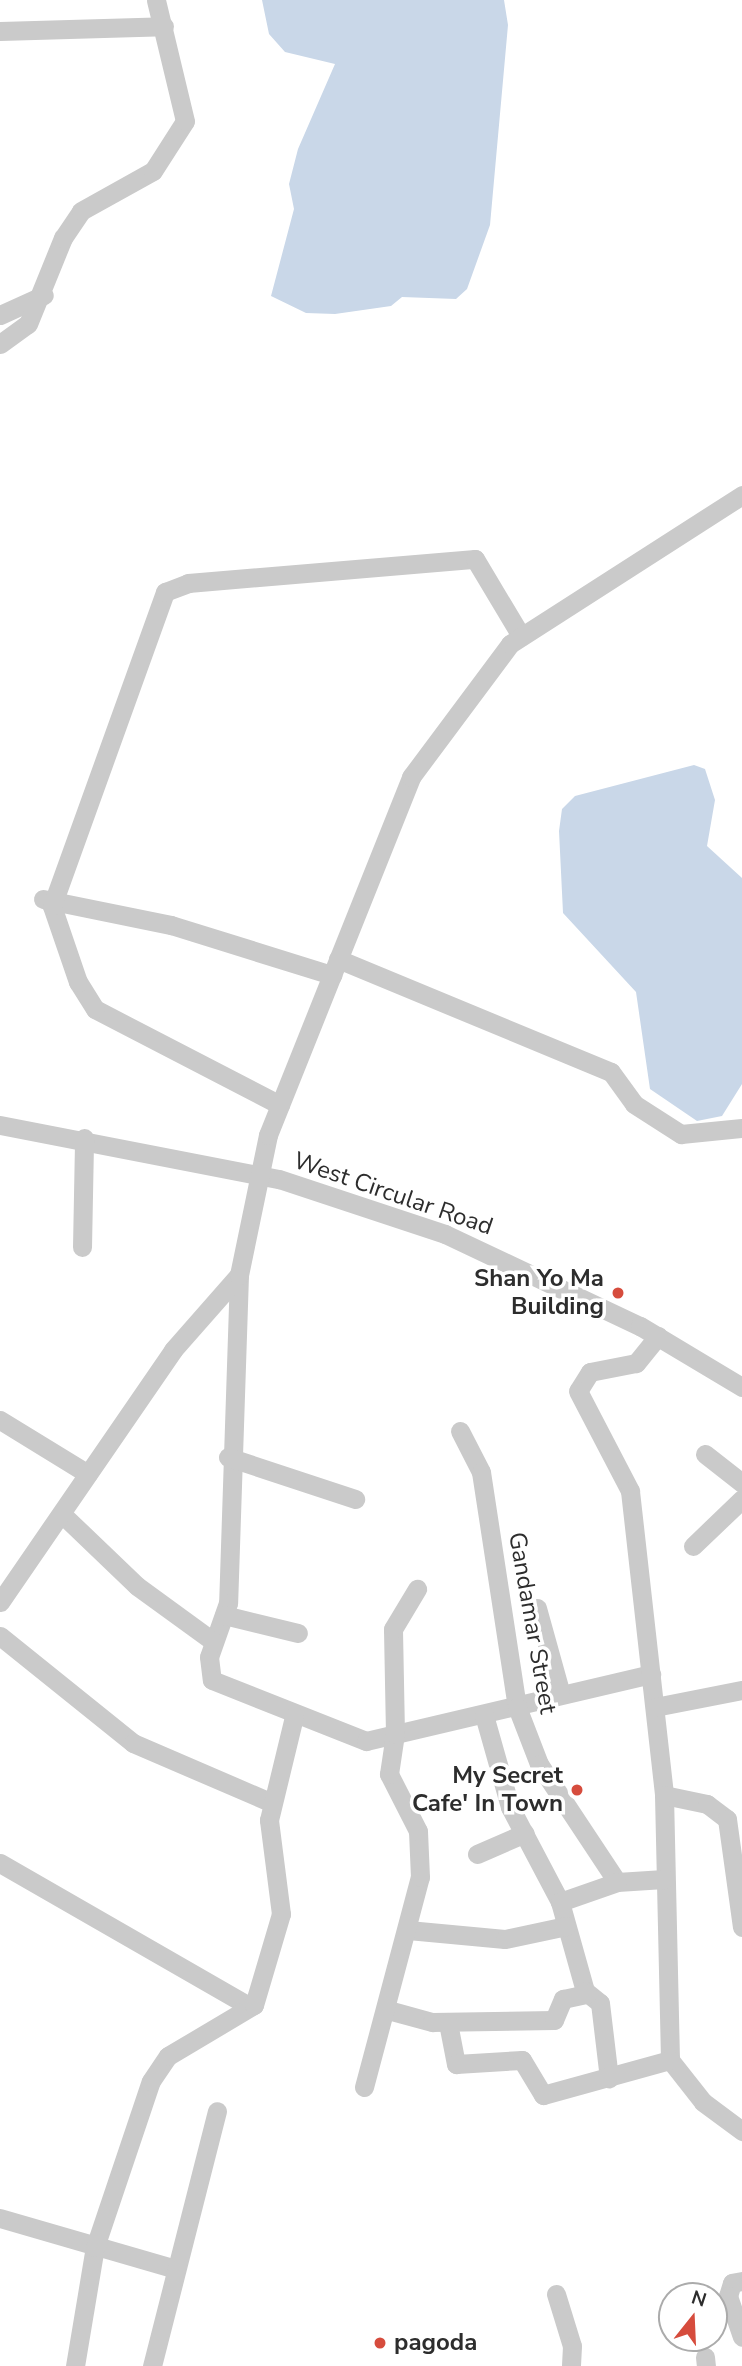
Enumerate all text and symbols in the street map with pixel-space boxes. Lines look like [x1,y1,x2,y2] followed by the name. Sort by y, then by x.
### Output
[290,1146,496,1242] street label: West Circular Road
[474,1265,604,1321] place label: Shan Yo Ma Building
[610,1285,626,1301] marker: Shan Yo Ma Building
[502,1530,562,1716] street label: Gandamar Street
[412,1762,563,1818] place label: My Secret Cafe' In Town
[569,1782,585,1798] marker: My Secret Cafe' In Town
[658,2282,728,2352] north arrow
[688,2284,710,2313] text: N
[394,2329,477,2357] place label: pagoda
[372,2335,388,2351] marker: pagoda

